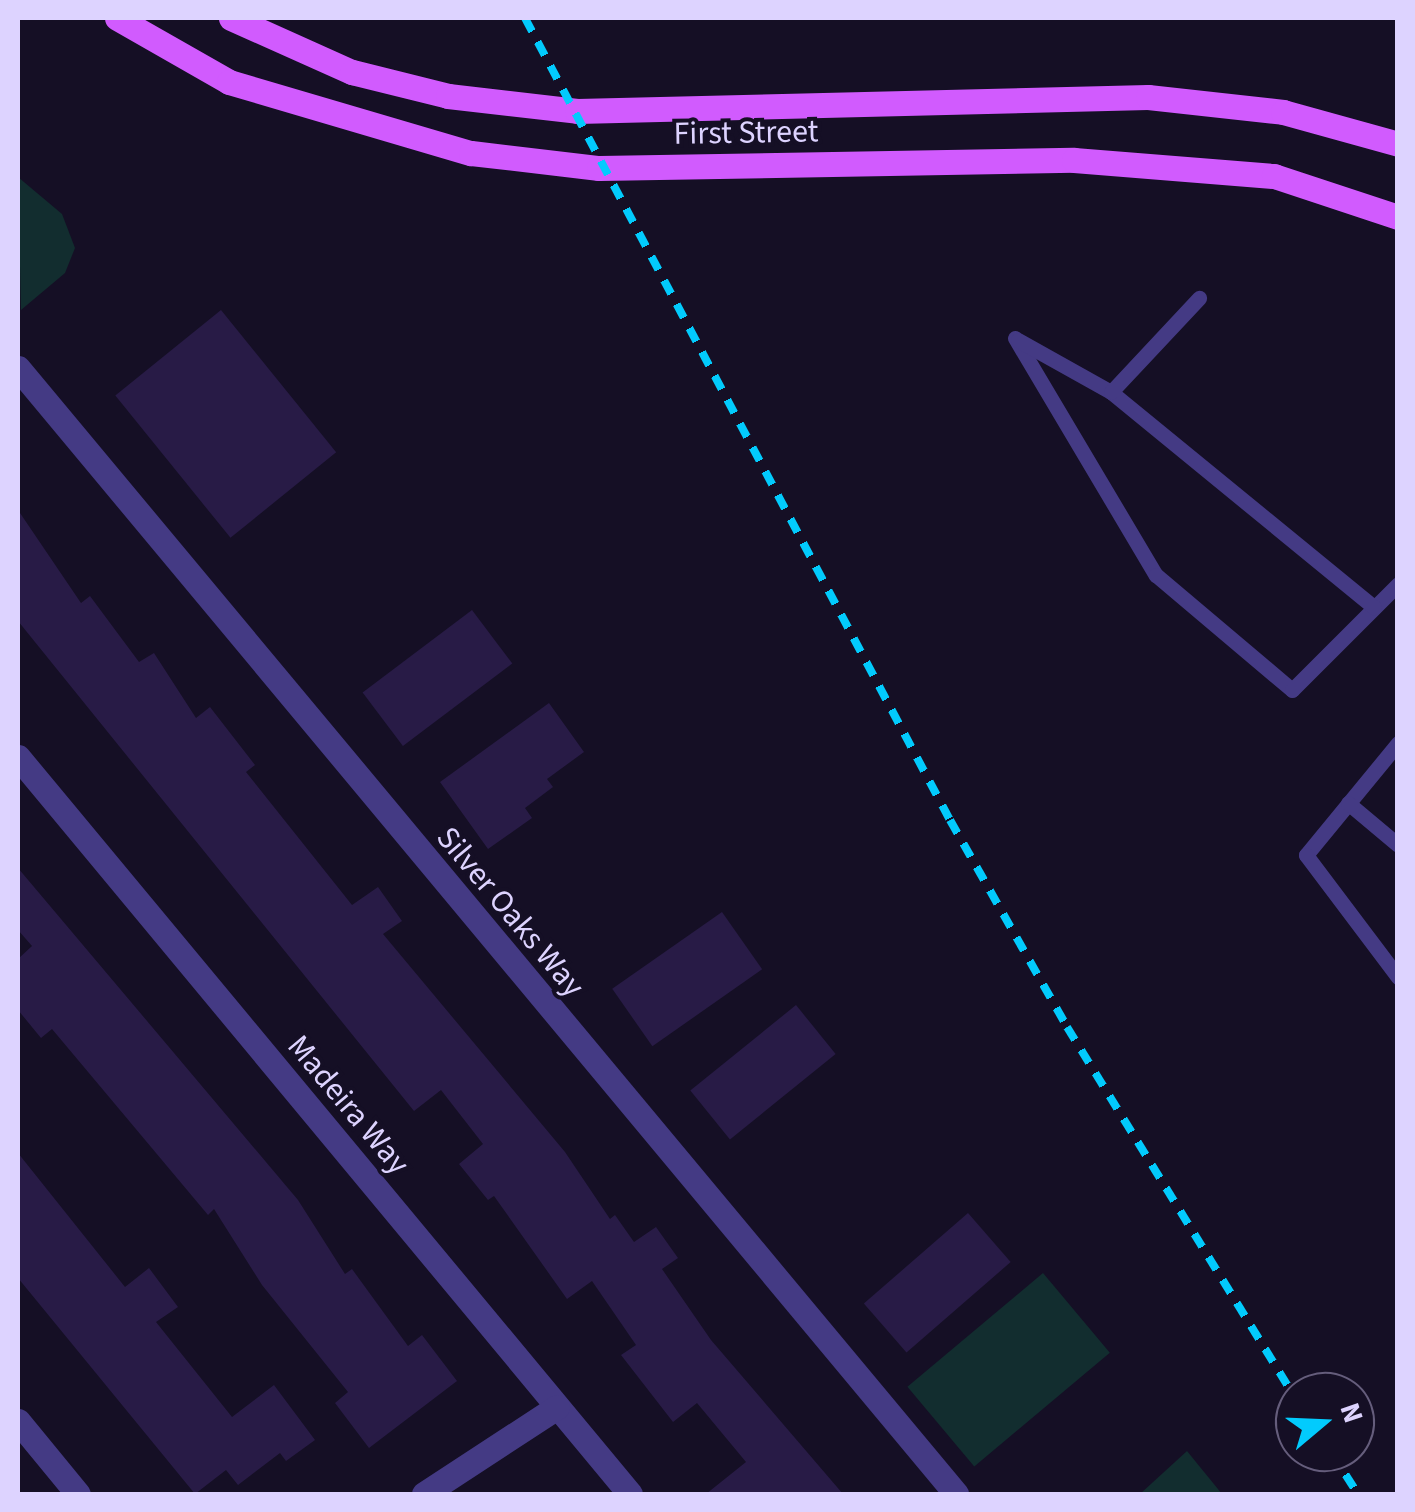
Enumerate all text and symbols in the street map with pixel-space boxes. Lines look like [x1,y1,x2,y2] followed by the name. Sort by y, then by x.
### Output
[673,113,819,153] street label: First Street
[428,819,592,1005] street label: Silver Oaks Way
[279,1028,417,1182] street label: Madeira Way
[1275,1372,1375,1472] north arrow
[1330,1398,1373,1428] text: N

